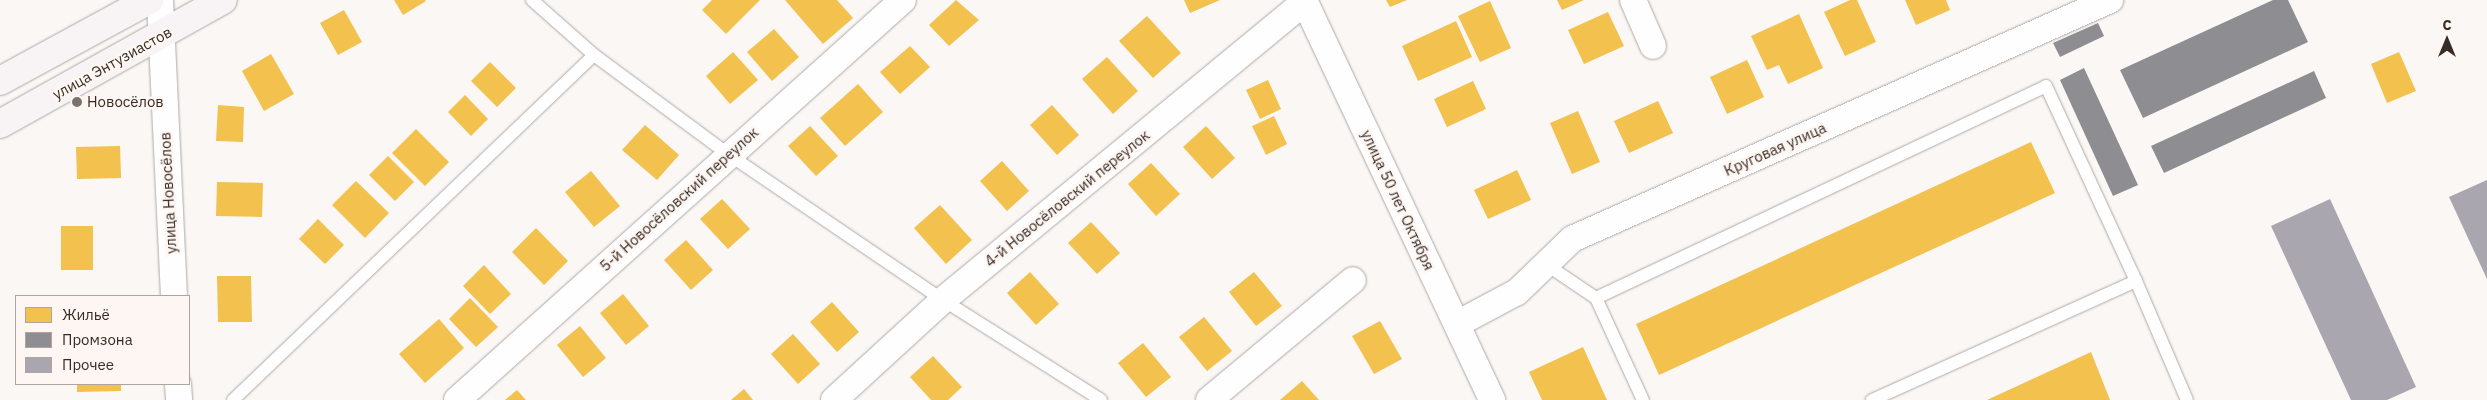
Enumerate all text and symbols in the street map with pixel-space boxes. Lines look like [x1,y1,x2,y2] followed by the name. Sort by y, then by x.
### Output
[2422,15,2472,65] north arrow
[2442,16,2452,34] text: С
[49,23,175,103] street label: улица Энтузиастов
[87,93,164,111] place label: Новосёлов
[71,96,83,108] marker: Новосёлов
[1721,118,1829,180] street label: Круговая улица
[596,123,762,275] street label: 5-й Новосёловский переулок
[981,126,1153,270] street label: 4-й Новосёловский переулок
[1358,127,1438,273] street label: улица 50 лет Октября
[156,132,180,254] street label: улица Новосёлов
[15,295,190,385] legend
[62,305,110,324] text: Жильё
[62,330,133,349] text: Промзона
[62,355,114,374] text: Прочее

